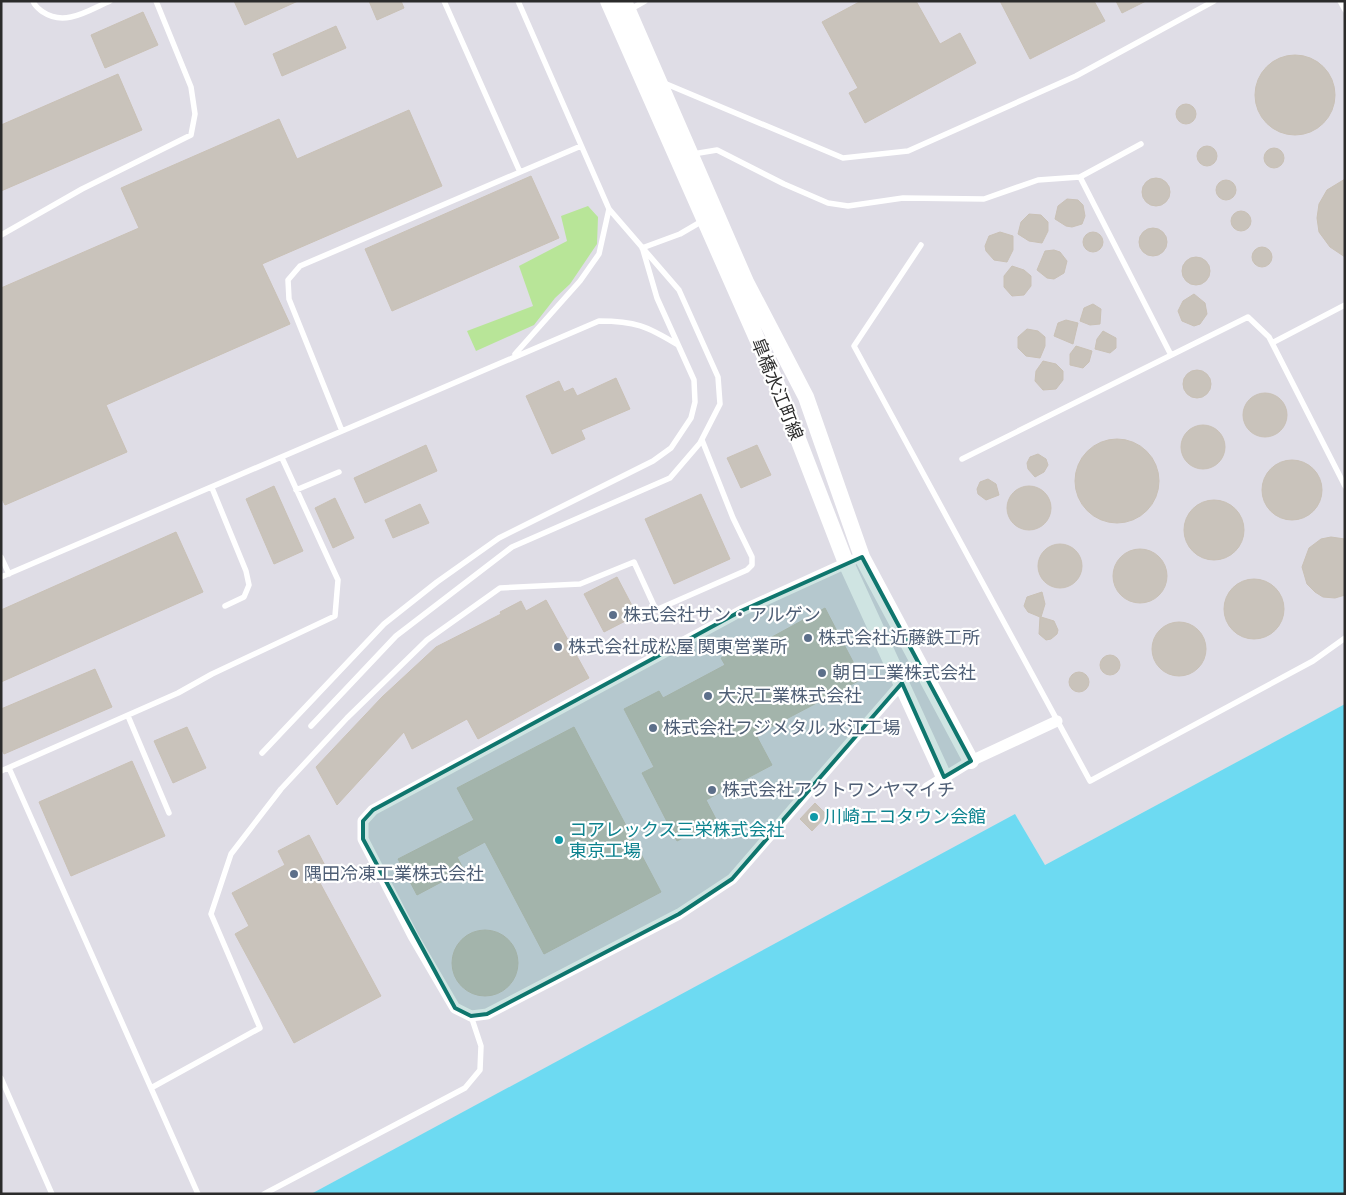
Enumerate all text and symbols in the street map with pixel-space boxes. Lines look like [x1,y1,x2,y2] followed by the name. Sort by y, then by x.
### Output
[747,334,808,443] street label: 皐橋水江町線
[623,603,821,625] place label: 株式会社サン・アルゲン
[607,609,619,621] marker: 株式会社サン・アルゲン
[818,626,980,648] place label: 株式会社近藤鉄工所
[802,632,814,644] marker: 株式会社近藤鉄工所
[568,635,787,657] place label: 株式会社成松屋 関東営業所
[552,641,564,653] marker: 株式会社成松屋 関東営業所
[832,661,976,683] place label: 朝日工業株式会社
[816,667,828,679] marker: 朝日工業株式会社
[718,684,862,706] place label: 大沢工業株式会社
[702,690,714,702] marker: 大沢工業株式会社
[663,716,900,738] place label: 株式会社フジメタル 水江工場
[647,722,659,734] marker: 株式会社フジメタル 水江工場
[722,778,955,800] place label: 株式会社アクトワンヤマイチ
[706,784,718,796] marker: 株式会社アクトワンヤマイチ
[824,805,986,827] place label: 川崎エコタウン会館
[808,811,820,823] marker: 川崎エコタウン会館
[569,818,784,861] place label: コアレックス三栄株式会社 東京工場
[553,834,565,846] marker: コアレックス三栄株式会社 東京工場
[304,862,484,884] place label: 隅田冷凍工業株式会社
[288,868,300,880] marker: 隅田冷凍工業株式会社

